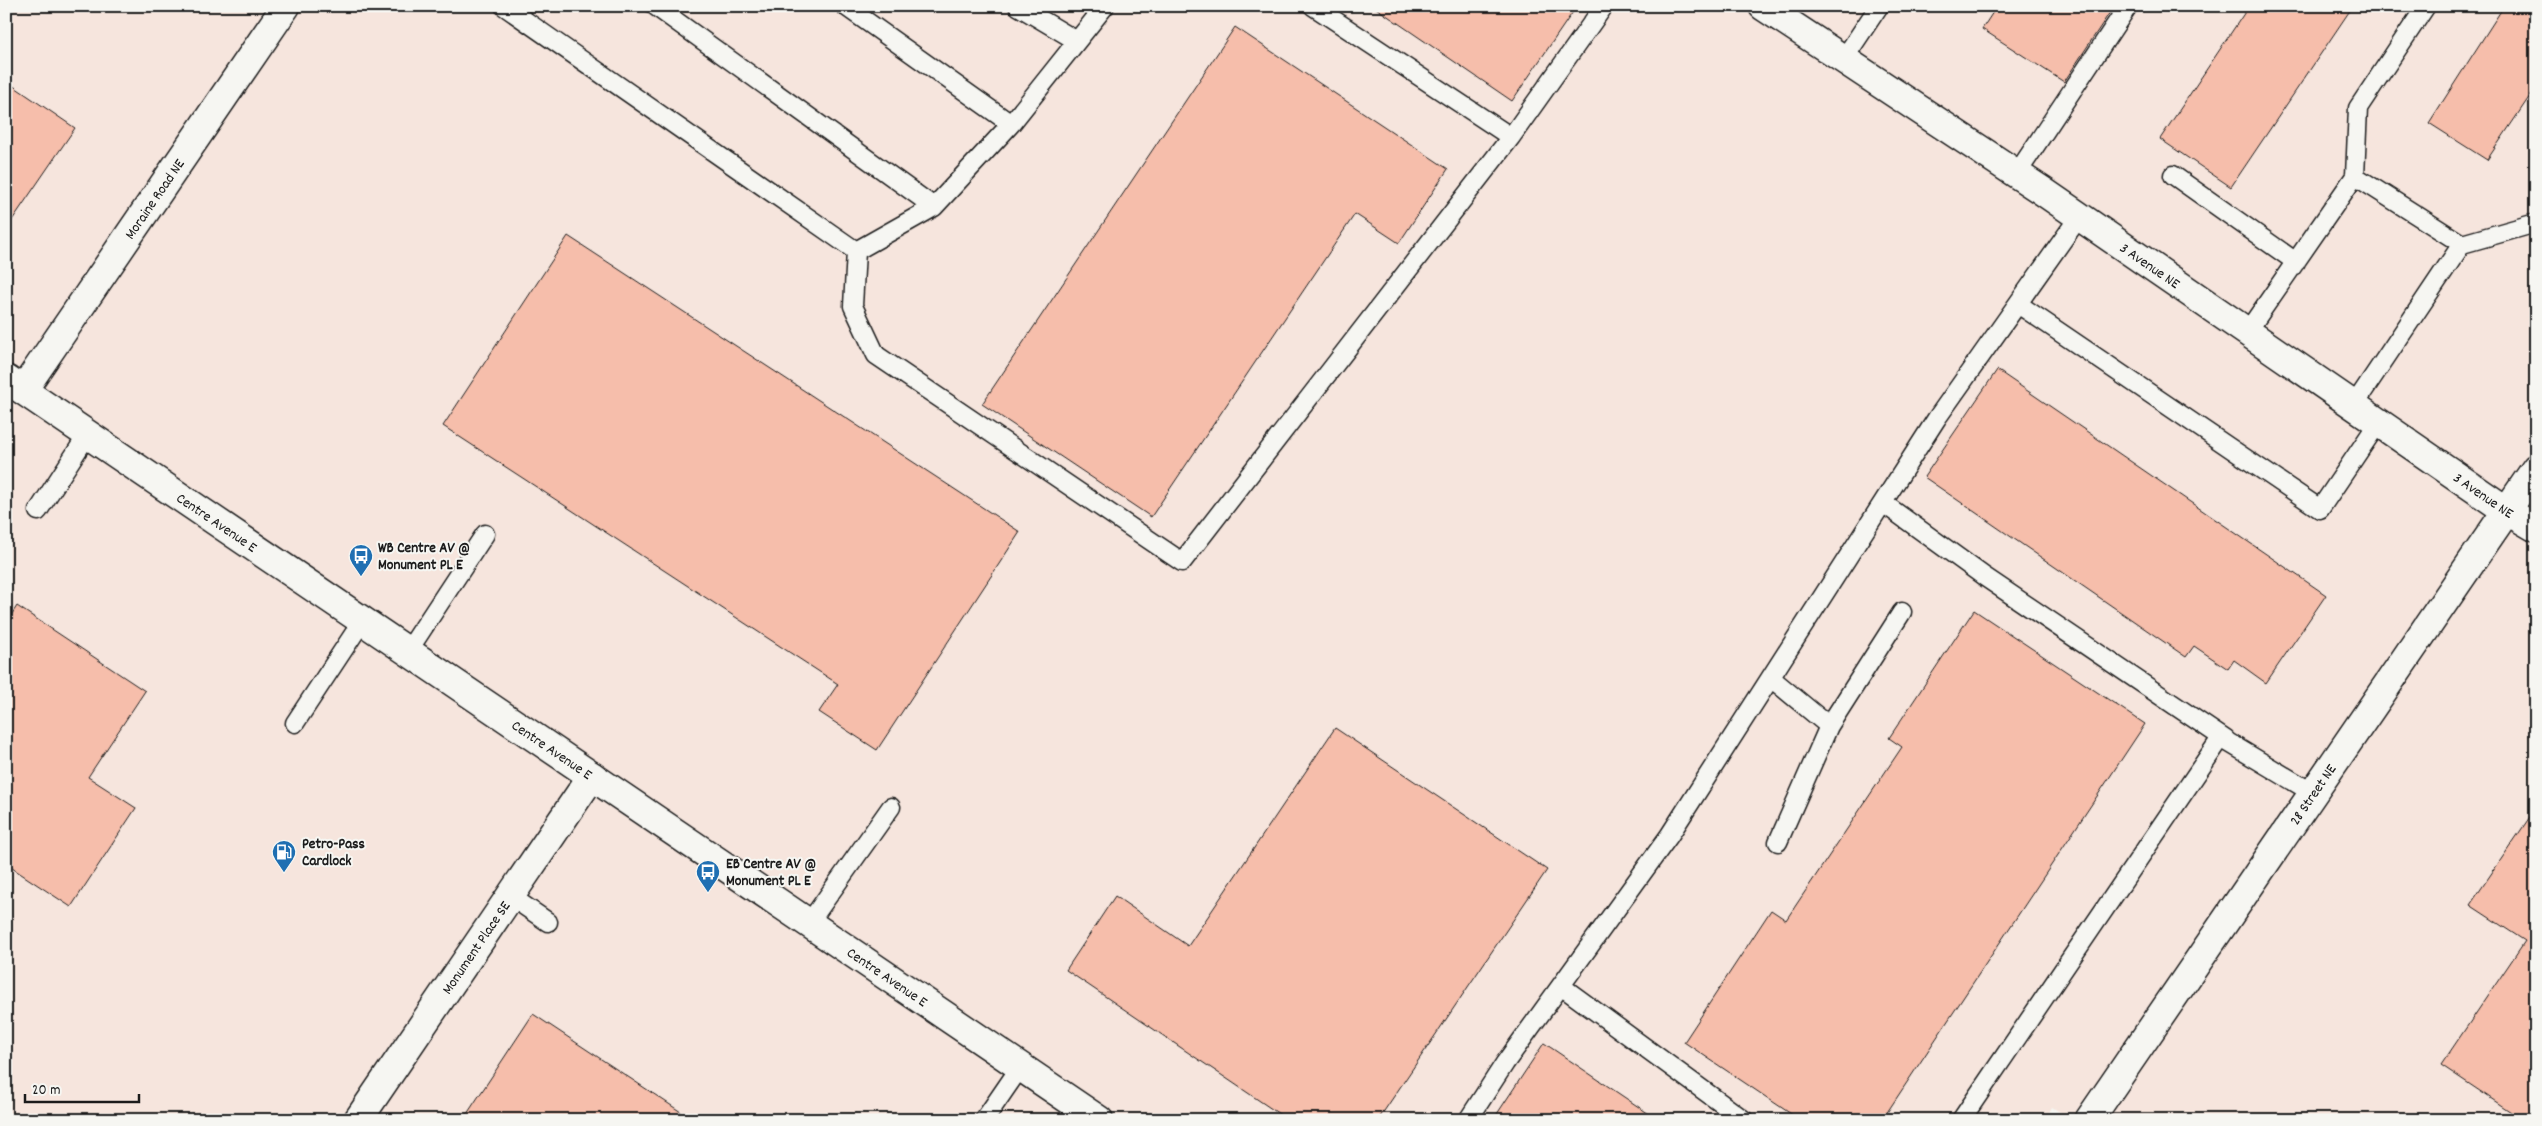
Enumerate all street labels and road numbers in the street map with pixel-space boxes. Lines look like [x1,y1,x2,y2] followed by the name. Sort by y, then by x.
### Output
[120,155,191,245] street label: Moraine Road NE
[2115,238,2184,296] street label: 3 Avenue NE
[2448,468,2517,525] street label: 3 Avenue NE
[171,488,261,559] street label: Centre Avenue E
[506,716,596,786] street label: Centre Avenue E
[2285,760,2343,831] street label: 28 Street NE
[438,897,517,999] street label: Monument Place SE
[842,943,931,1014] street label: Centre Avenue E

